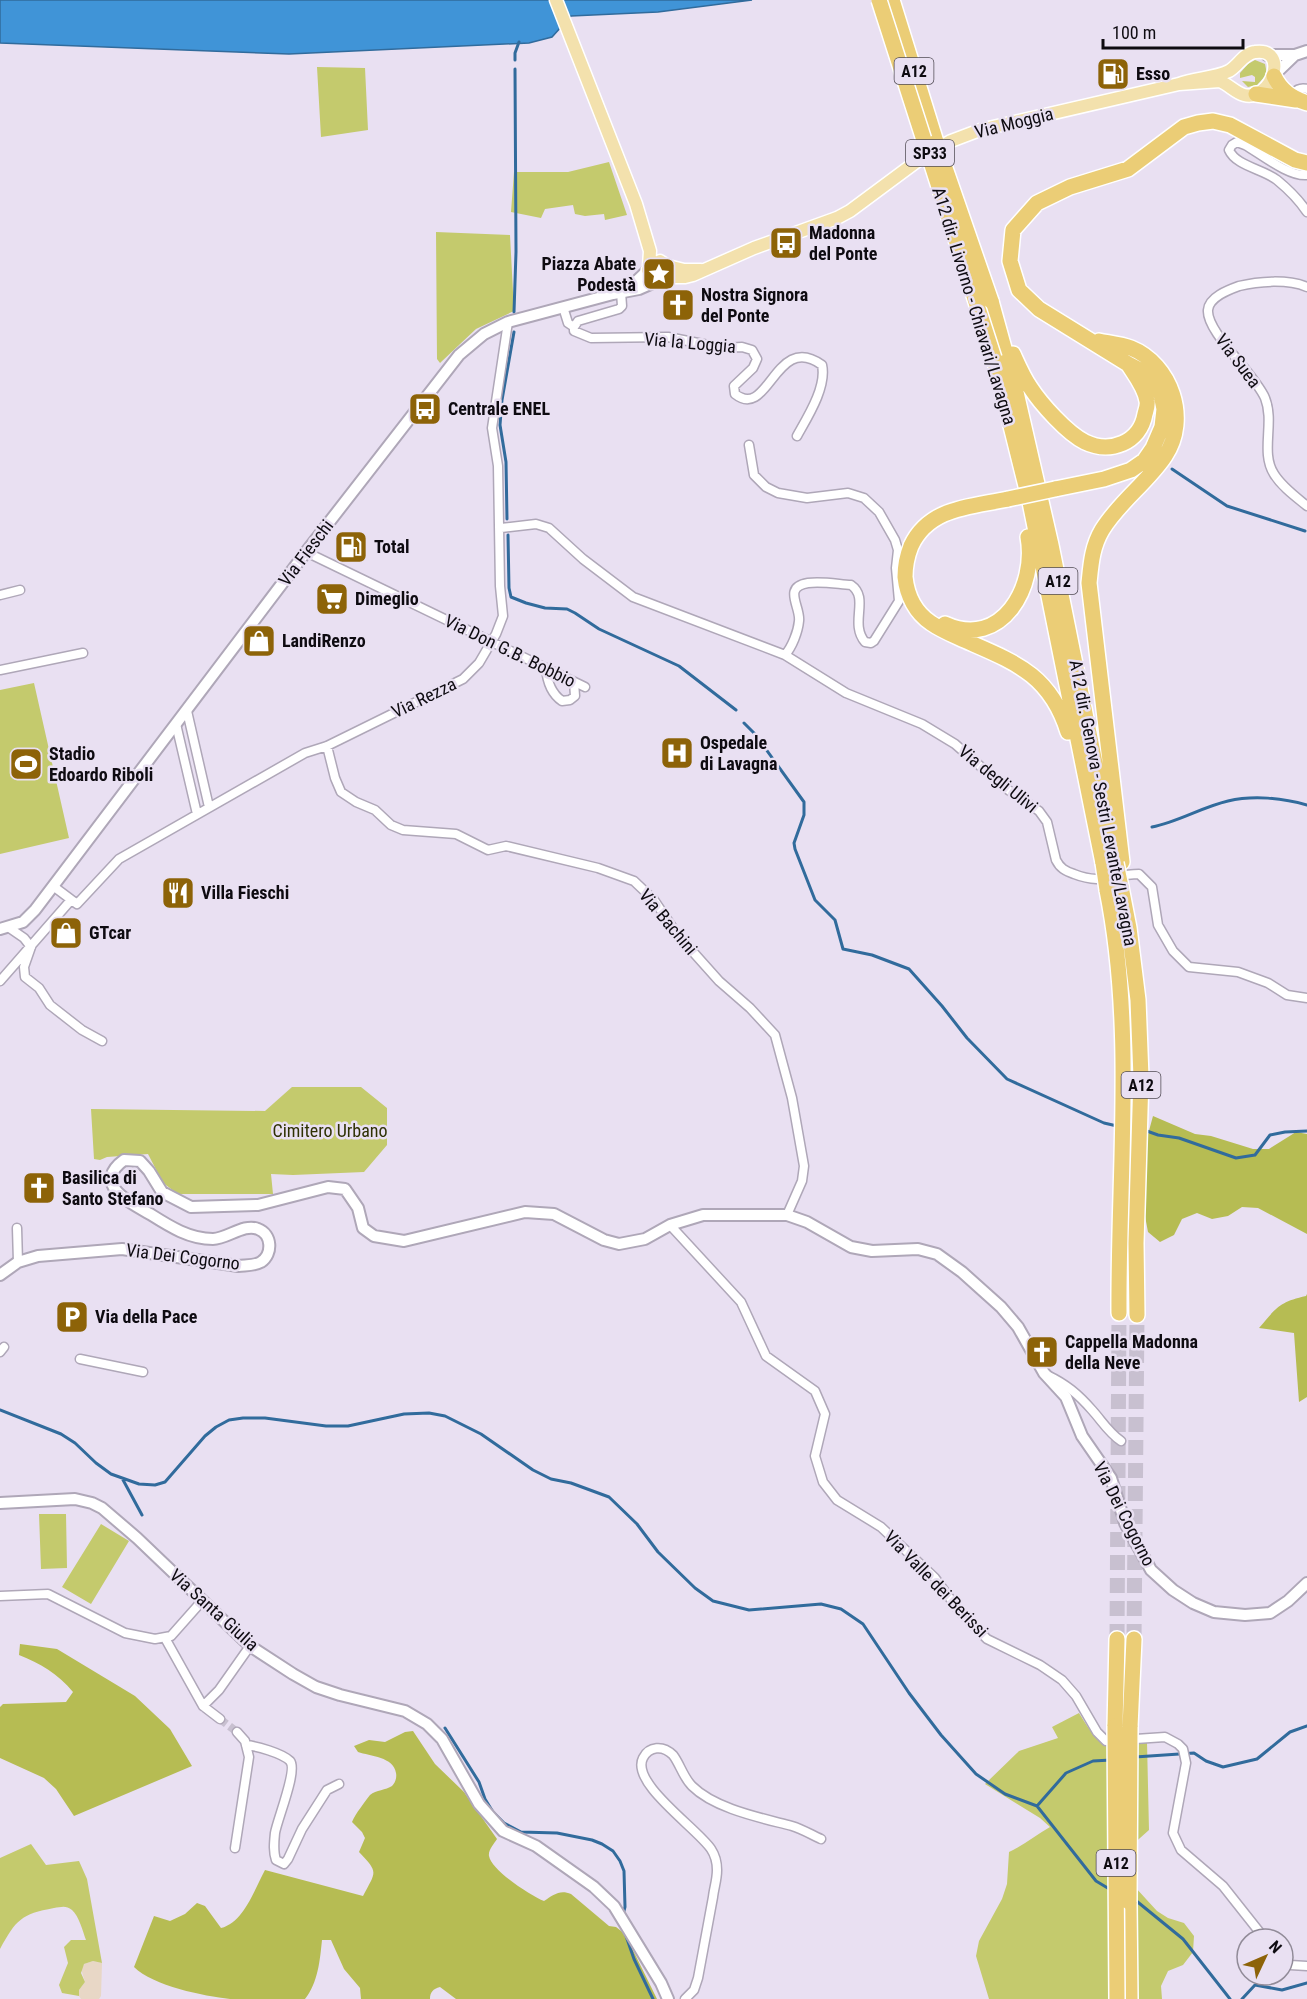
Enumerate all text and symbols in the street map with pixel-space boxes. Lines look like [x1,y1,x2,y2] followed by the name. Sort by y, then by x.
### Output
[1103,12,1242,50] scale bar
[1112,22,1156,43] text: 100 m
[1095,56,1131,92] fuel station icon: Esso
[894,58,934,84] road number: A12
[1136,63,1170,84] place label: Esso
[972,103,1055,142] street label: Via Moggia
[906,140,954,166] road number: SP33
[928,185,1021,427] street label: A12 dir. Livorno - Chiavari/Lavagna
[809,222,878,264] place label: Madonna del Ponte
[768,225,804,261] bus stop icon: Madonna del Ponte
[542,253,636,295] place label: Piazza Abate Podestà
[641,256,677,292] place icon: Piazza Abate Podestà
[701,284,808,326] place label: Nostra Signora del Ponte
[660,287,696,323] church icon: Nostra Signora del Ponte
[643,328,737,357] street label: Via la Loggia
[1211,330,1265,392] street label: Via Suea
[407,391,443,427] bus stop icon: Centrale ENEL
[448,398,550,419] place label: Centrale ENEL
[274,515,337,590] street label: Via Fieschi
[333,529,369,565] fuel station icon: Total
[374,536,409,557] place label: Total
[1038,568,1078,594] road number: A12
[314,581,350,617] supermarket icon: Dimeglio
[355,588,419,609] place label: Dimeglio
[441,610,579,691] street label: Via Don G.B. Bobbio
[241,623,277,659] shop icon: LandiRenzo
[282,630,366,651] place label: LandiRenzo
[1065,658,1142,948] street label: A12 dir. Genova - Sestri Levante/Lavagna
[388,673,460,722] street label: Via Rezza
[700,732,777,774] place label: Ospedale di Lavagna
[659,735,695,771] hospital icon: Ospedale di Lavagna
[954,740,1042,817] street label: Via degli Ulivi
[49,743,153,785] place label: Stadio Edoardo Riboli
[8,746,44,782] sports icon: Stadio Edoardo Riboli
[160,875,196,911] restaurant icon: Villa Fieschi
[201,882,289,903] place label: Villa Fieschi
[635,885,702,959] street label: Via Bachini
[48,915,84,951] shop icon: GTcar
[89,922,131,943] place label: GTcar
[1122,1072,1160,1098] road number: A12
[272,1120,388,1141] park label: Cimitero Urbano
[62,1167,163,1209] place label: Basilica di Santo Stefano
[21,1170,57,1206] church icon: Basilica di Santo Stefano
[125,1239,241,1274] street label: Via Dei Cogorno
[54,1299,90,1335] parking icon: Via della Pace
[95,1306,198,1327] place label: Via della Pace
[1065,1331,1198,1373] place label: Cappella Madonna della Neve
[1024,1334,1060,1370] church icon: Cappella Madonna della Neve
[1089,1458,1160,1569] street label: Via Dei Cogorno
[880,1526,993,1641] street label: Via Valle dei Berissi
[166,1564,263,1655] street label: Via Santa Giulia
[1096,1850,1136,1876] road number: A12
[1235,1927,1295,1987] north arrow
[1265,1937,1286,1957] text: N

